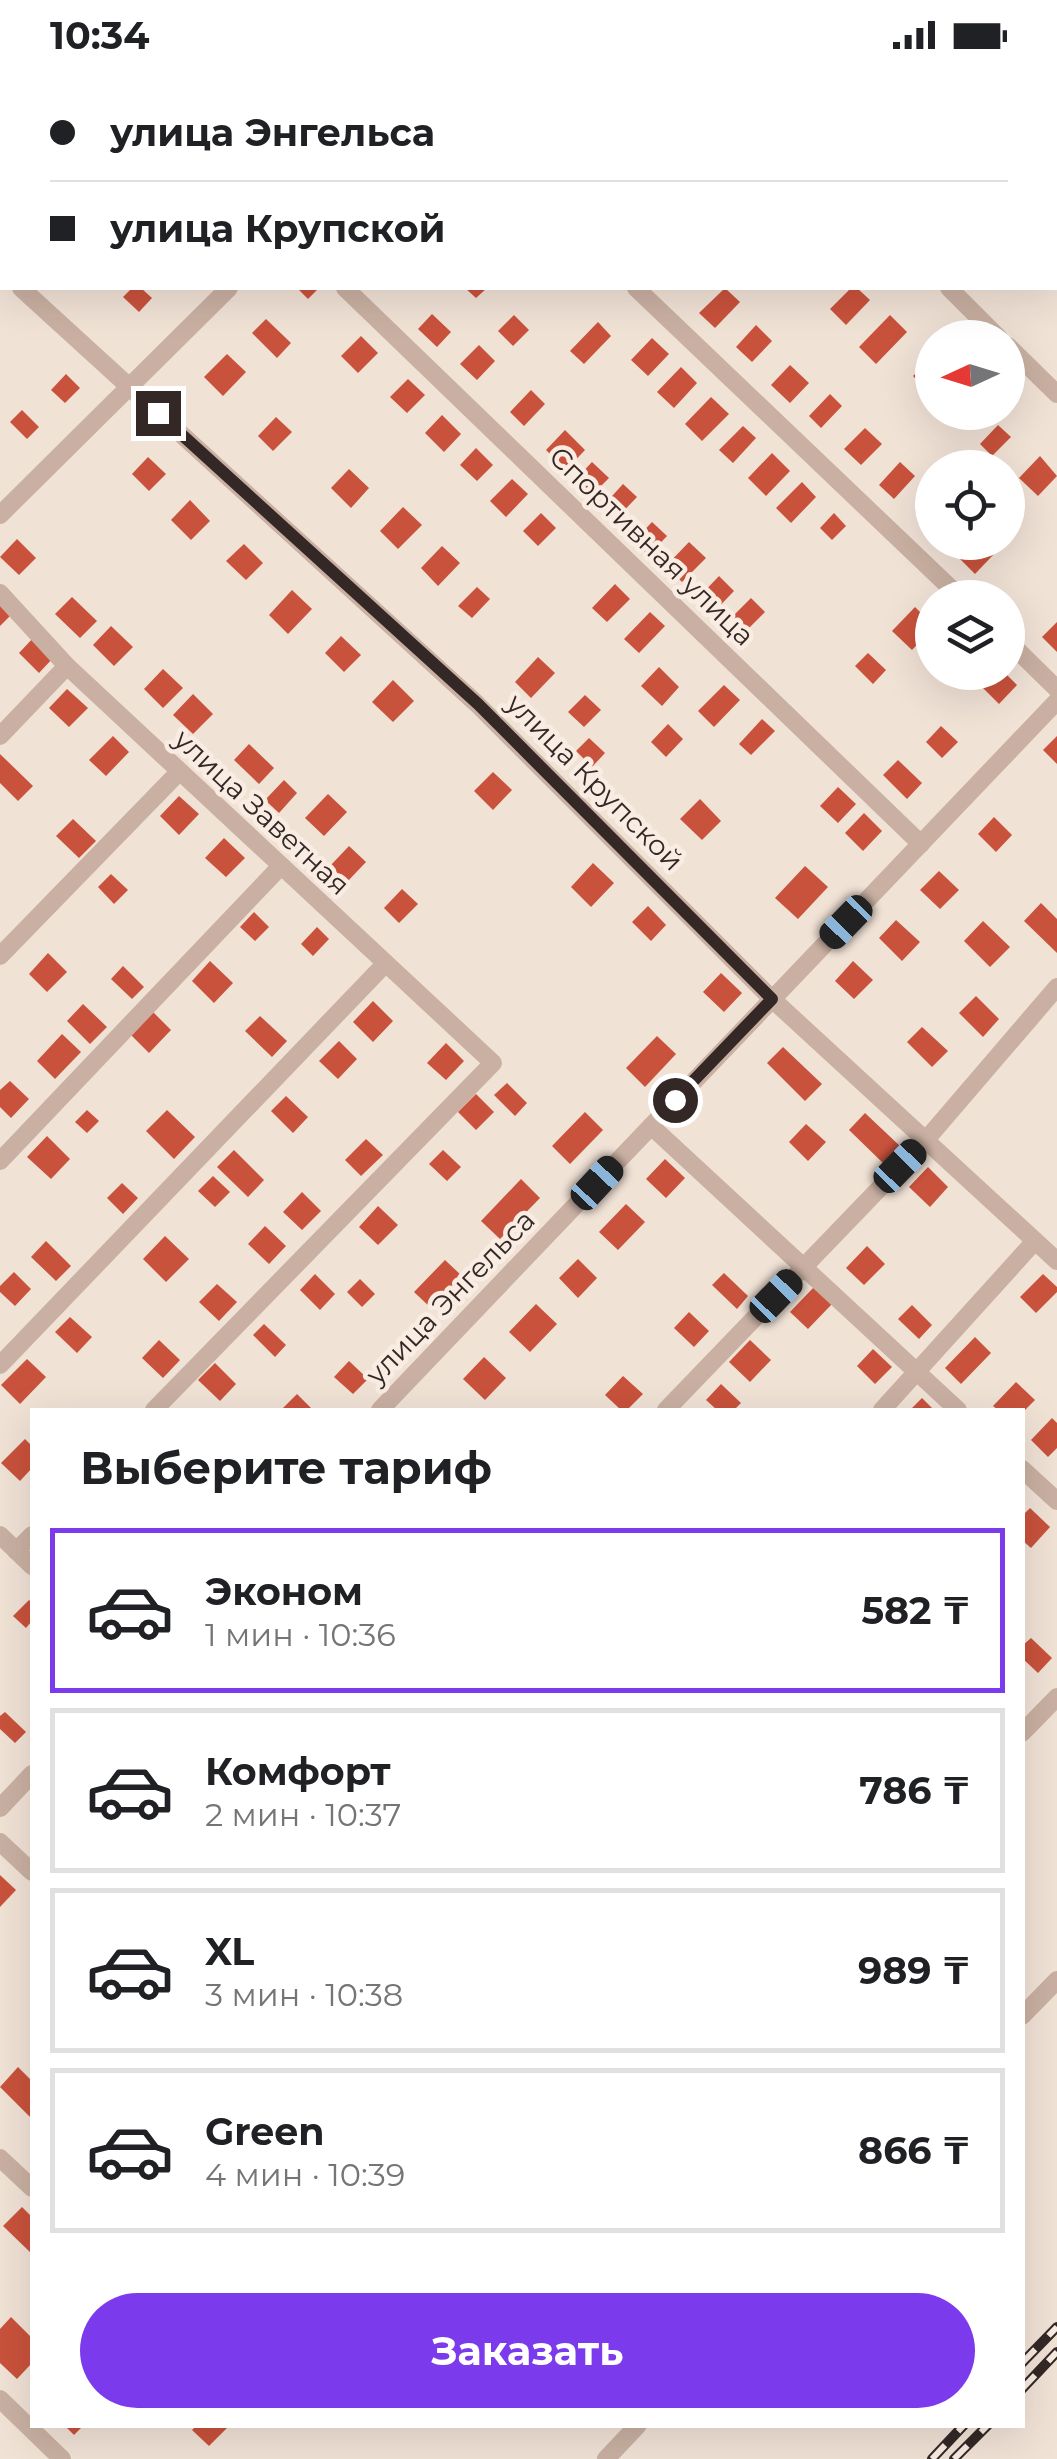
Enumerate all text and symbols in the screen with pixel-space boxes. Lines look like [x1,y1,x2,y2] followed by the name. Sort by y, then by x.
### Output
[50,12,149,59] text: 10:34
[110,109,435,156] text: улица Энгельса
[110,205,446,252] text: улица Крупской
[915,320,1025,430] north arrow
[915,320,1025,690] map controls
[136,391,181,436] route end
[542,439,762,653] street label: Спортивная улица
[915,450,1025,560] button: locate
[915,580,1025,690] button: layers
[499,686,690,877] street label: улица Крупской
[166,721,357,902] street label: улица Заветная
[814,890,878,954] car
[653,1078,698,1123] route start
[868,1134,932,1198] car
[566,1151,628,1215] car
[358,1203,542,1392] street label: улица Энгельса
[744,1264,808,1328] car
[80,1440,492,1495] text: Выберите тариф
[85,1566,175,1656] icon: car
[205,1568,363,1615] text: Эконом
[861,1587,970,1634] text: 582 ₸
[205,1615,396,1654] text: 1 мин · 10:36
[85,1746,175,1836] icon: car
[205,1748,391,1795] text: Комфорт
[859,1767,970,1814] text: 786 ₸
[205,1795,401,1834] text: 2 мин · 10:37
[85,1926,175,2016] icon: car
[205,1928,254,1975] text: XL
[858,1947,970,1994] text: 989 ₸
[205,1975,403,2014] text: 3 мин · 10:38
[85,2106,175,2196] icon: car
[205,2108,325,2155] text: Green
[858,2127,970,2174] text: 866 ₸
[205,2155,405,2194] text: 4 мин · 10:39
[80,2293,975,2408] button: Заказать

